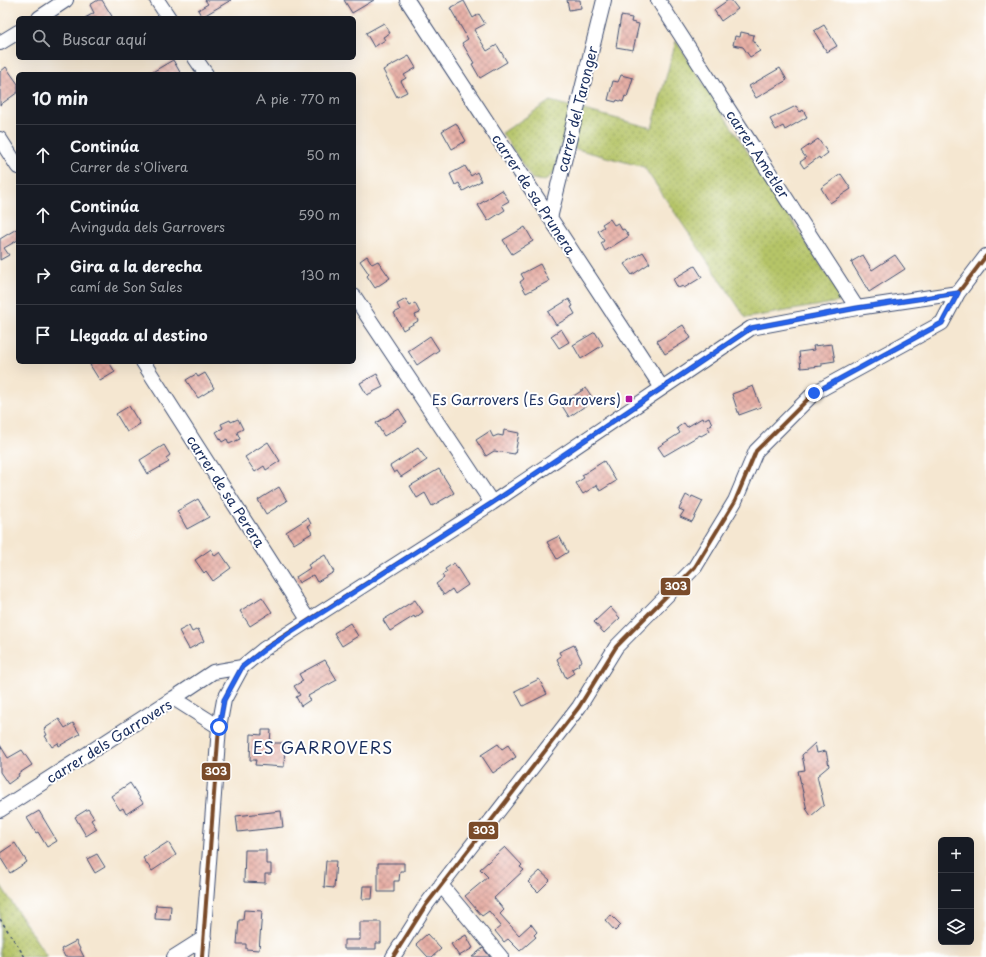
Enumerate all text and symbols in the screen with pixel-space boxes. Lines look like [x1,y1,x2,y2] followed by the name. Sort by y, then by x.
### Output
[16,16,356,60] search box
[30,27,52,49] icon: search
[62,27,146,50] text: Buscar aquí
[551,43,603,174] street label: carrer del Taronger
[32,85,88,111] text: 10 min
[256,89,340,108] text: A pie · 770 m
[721,105,795,203] street label: carrer Ametler
[487,130,581,259] street label: carrer de sa Prunera
[70,134,139,157] text: Continúa
[32,144,54,166] icon: ahead
[306,145,340,164] text: 50 m
[70,157,188,176] text: Carrer de s'Olivera
[70,194,139,217] text: Continúa
[32,204,54,226] icon: ahead
[298,205,340,224] text: 590 m
[70,217,225,236] text: Avinguda dels Garrovers
[70,254,202,277] text: Gira a la derecha
[32,264,54,286] icon: right
[301,265,340,284] text: 130 m
[70,277,183,296] text: camí de Son Sales
[70,323,208,346] text: Llegada al destino
[32,324,54,346] icon: arrive
[805,384,823,402] route end
[432,389,621,410] place label: Es Garrovers (Es Garrovers)
[624,394,634,404] marker: Es Garrovers (Es Garrovers)
[182,431,270,552] street label: carrer de sa Perera
[660,577,691,596] line badge: 303
[665,577,688,594] text: 303
[42,694,176,788] street label: carrer dels Garrovers
[210,718,228,736] route start
[253,735,393,759] district label: ES GARROVERS
[201,762,231,781] line badge: 303
[205,762,228,779] text: 303
[468,821,499,840] line badge: 303
[473,821,496,838] text: 303
[938,837,974,945] map controls
[938,837,974,873] button: +
[938,873,974,909] button: −
[938,909,974,945] button: layers

